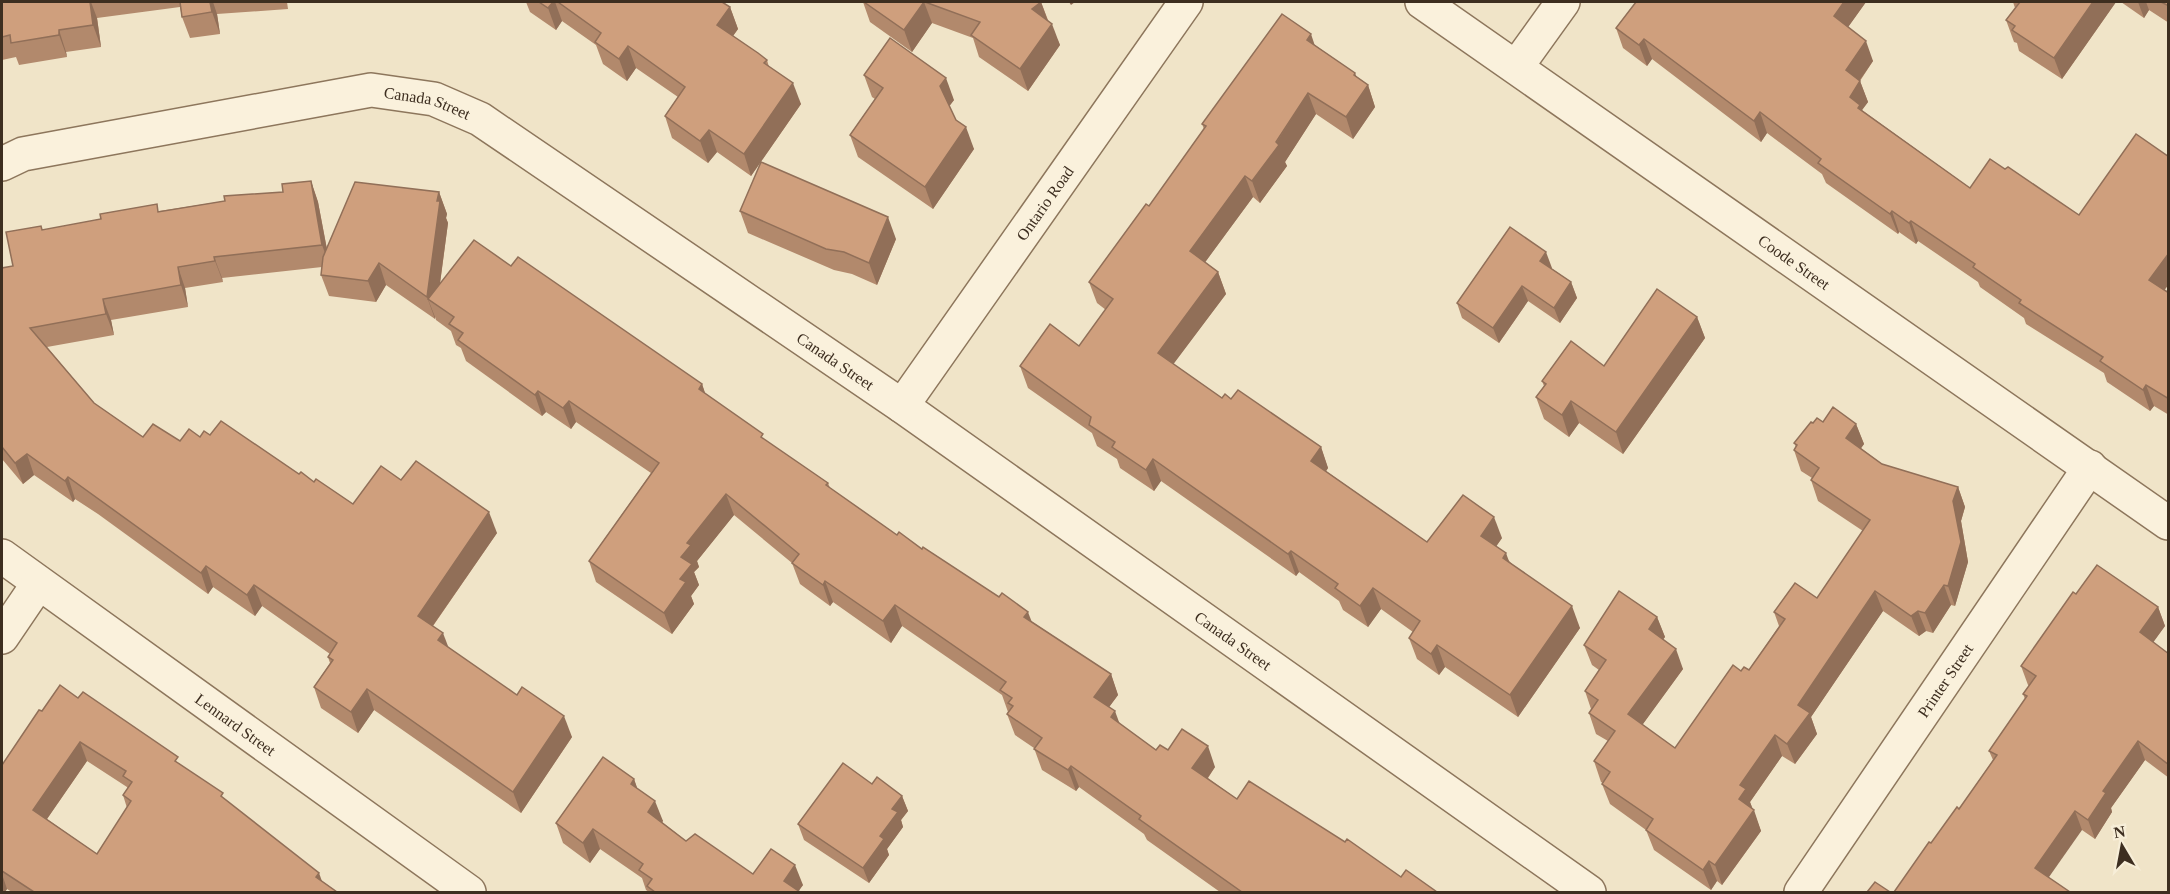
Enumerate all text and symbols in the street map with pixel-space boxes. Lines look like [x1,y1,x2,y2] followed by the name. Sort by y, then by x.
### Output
[383,83,474,123] street label: Canada Street
[1013,163,1077,243] street label: Ontario Road
[1755,231,1834,293] street label: Coode Street
[794,329,878,393] street label: Canada Street
[1192,608,1275,673] street label: Canada Street
[1914,640,1976,720] street label: Printer Street
[192,690,280,759] street label: Lennard Street
[2092,816,2152,876] north arrow
[2112,822,2127,841] text: N

